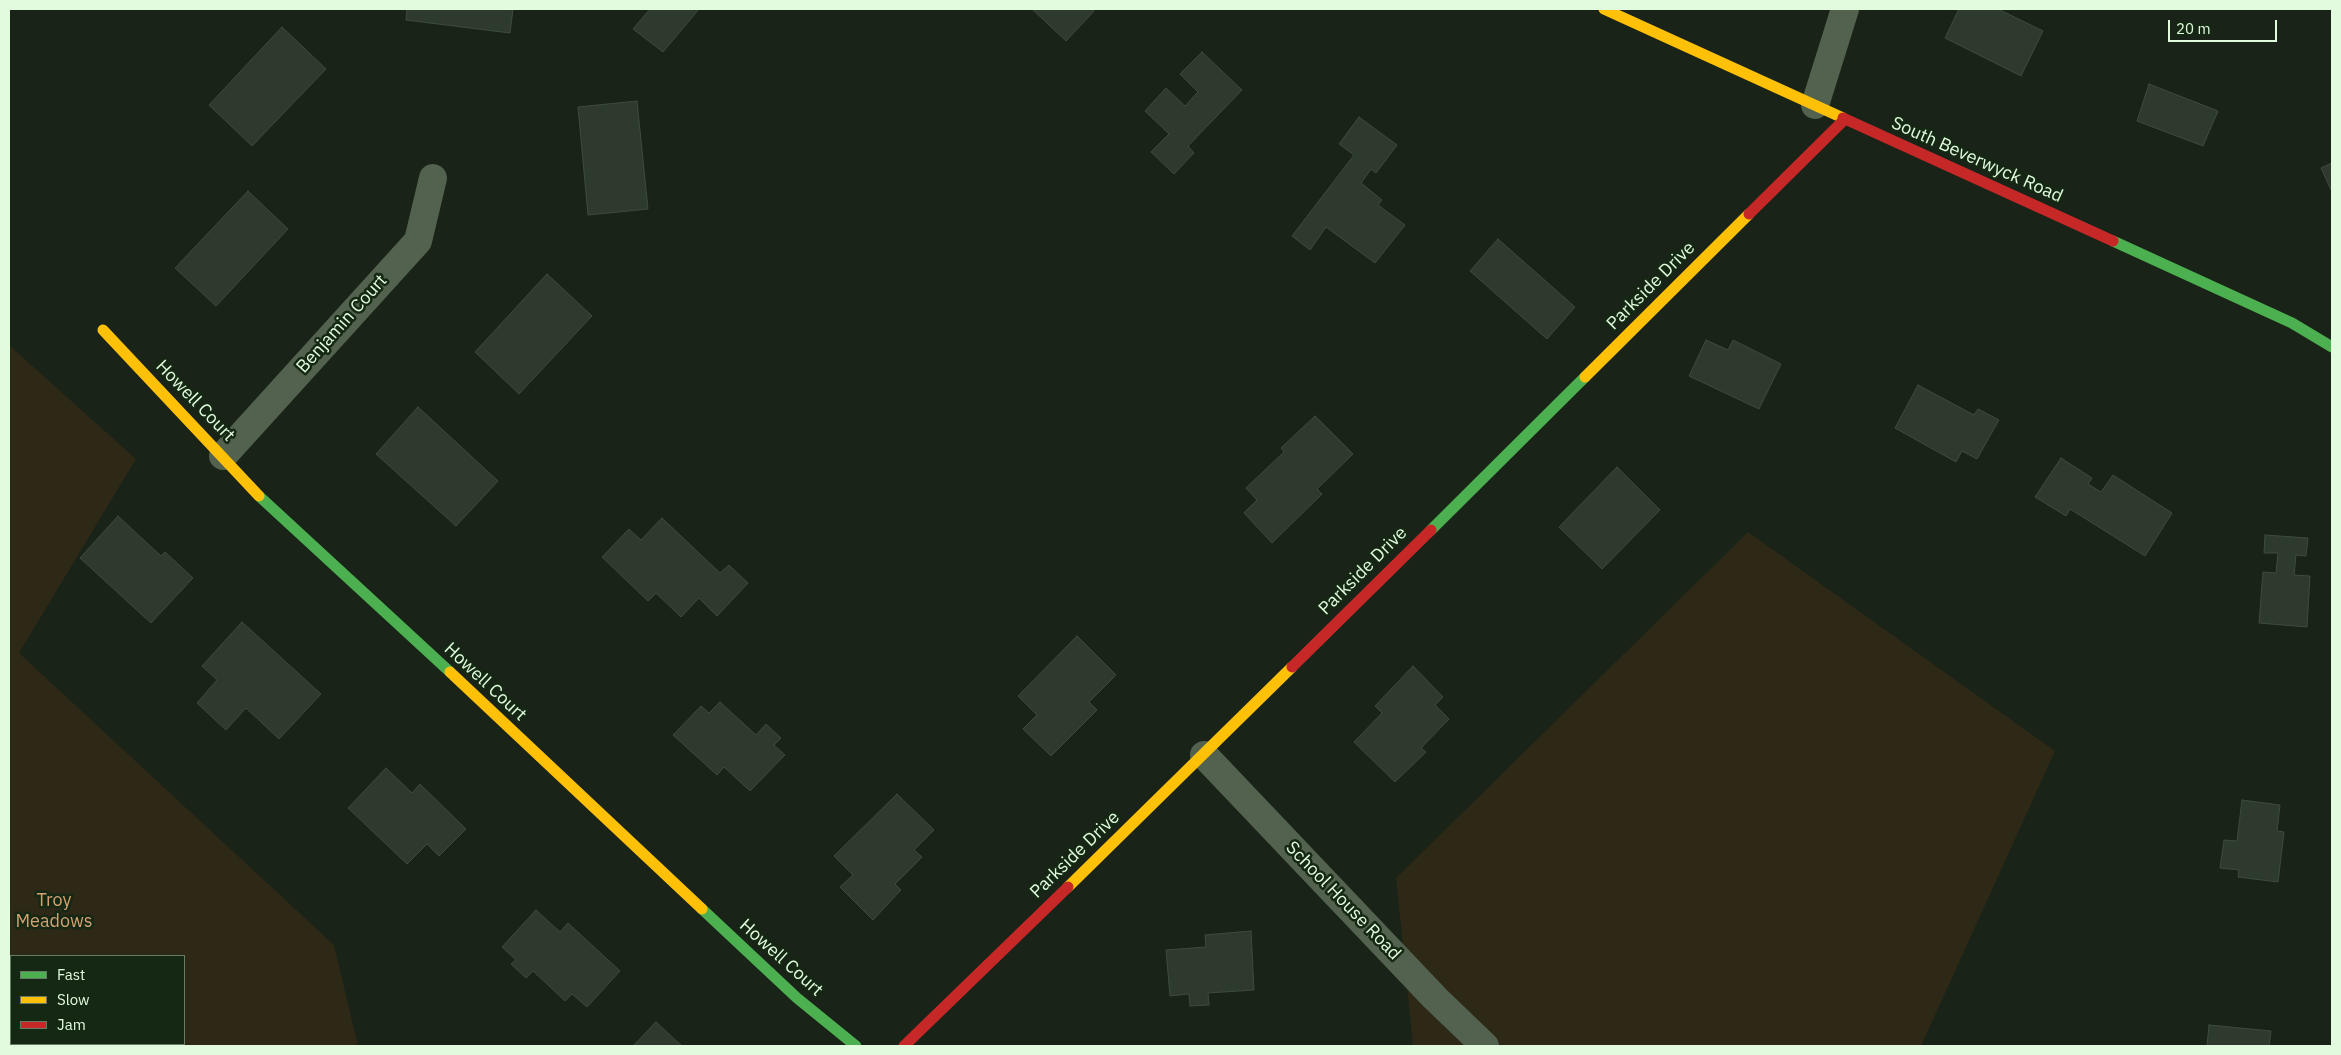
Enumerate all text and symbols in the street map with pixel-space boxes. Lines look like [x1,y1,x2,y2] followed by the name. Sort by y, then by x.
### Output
[2171,10,2280,42] scale bar
[2176,19,2211,38] text: 20 m
[1888,112,2066,208] street label: South Beverwyck Road
[1602,237,1700,335] street label: Parkside Drive
[292,270,392,378] street label: Benjamin Court
[151,356,239,446] street label: Howell Court
[1314,522,1412,620] street label: Parkside Drive
[439,638,531,726] street label: Howell Court
[1026,807,1124,903] street label: Parkside Drive
[1281,837,1405,965] street label: School House Road
[15,890,93,932] park label: Troy Meadows
[735,915,827,1001] street label: Howell Court
[10,955,185,1045] legend
[57,965,85,984] text: Fast
[57,990,90,1009] text: Slow
[57,1015,86,1034] text: Jam

